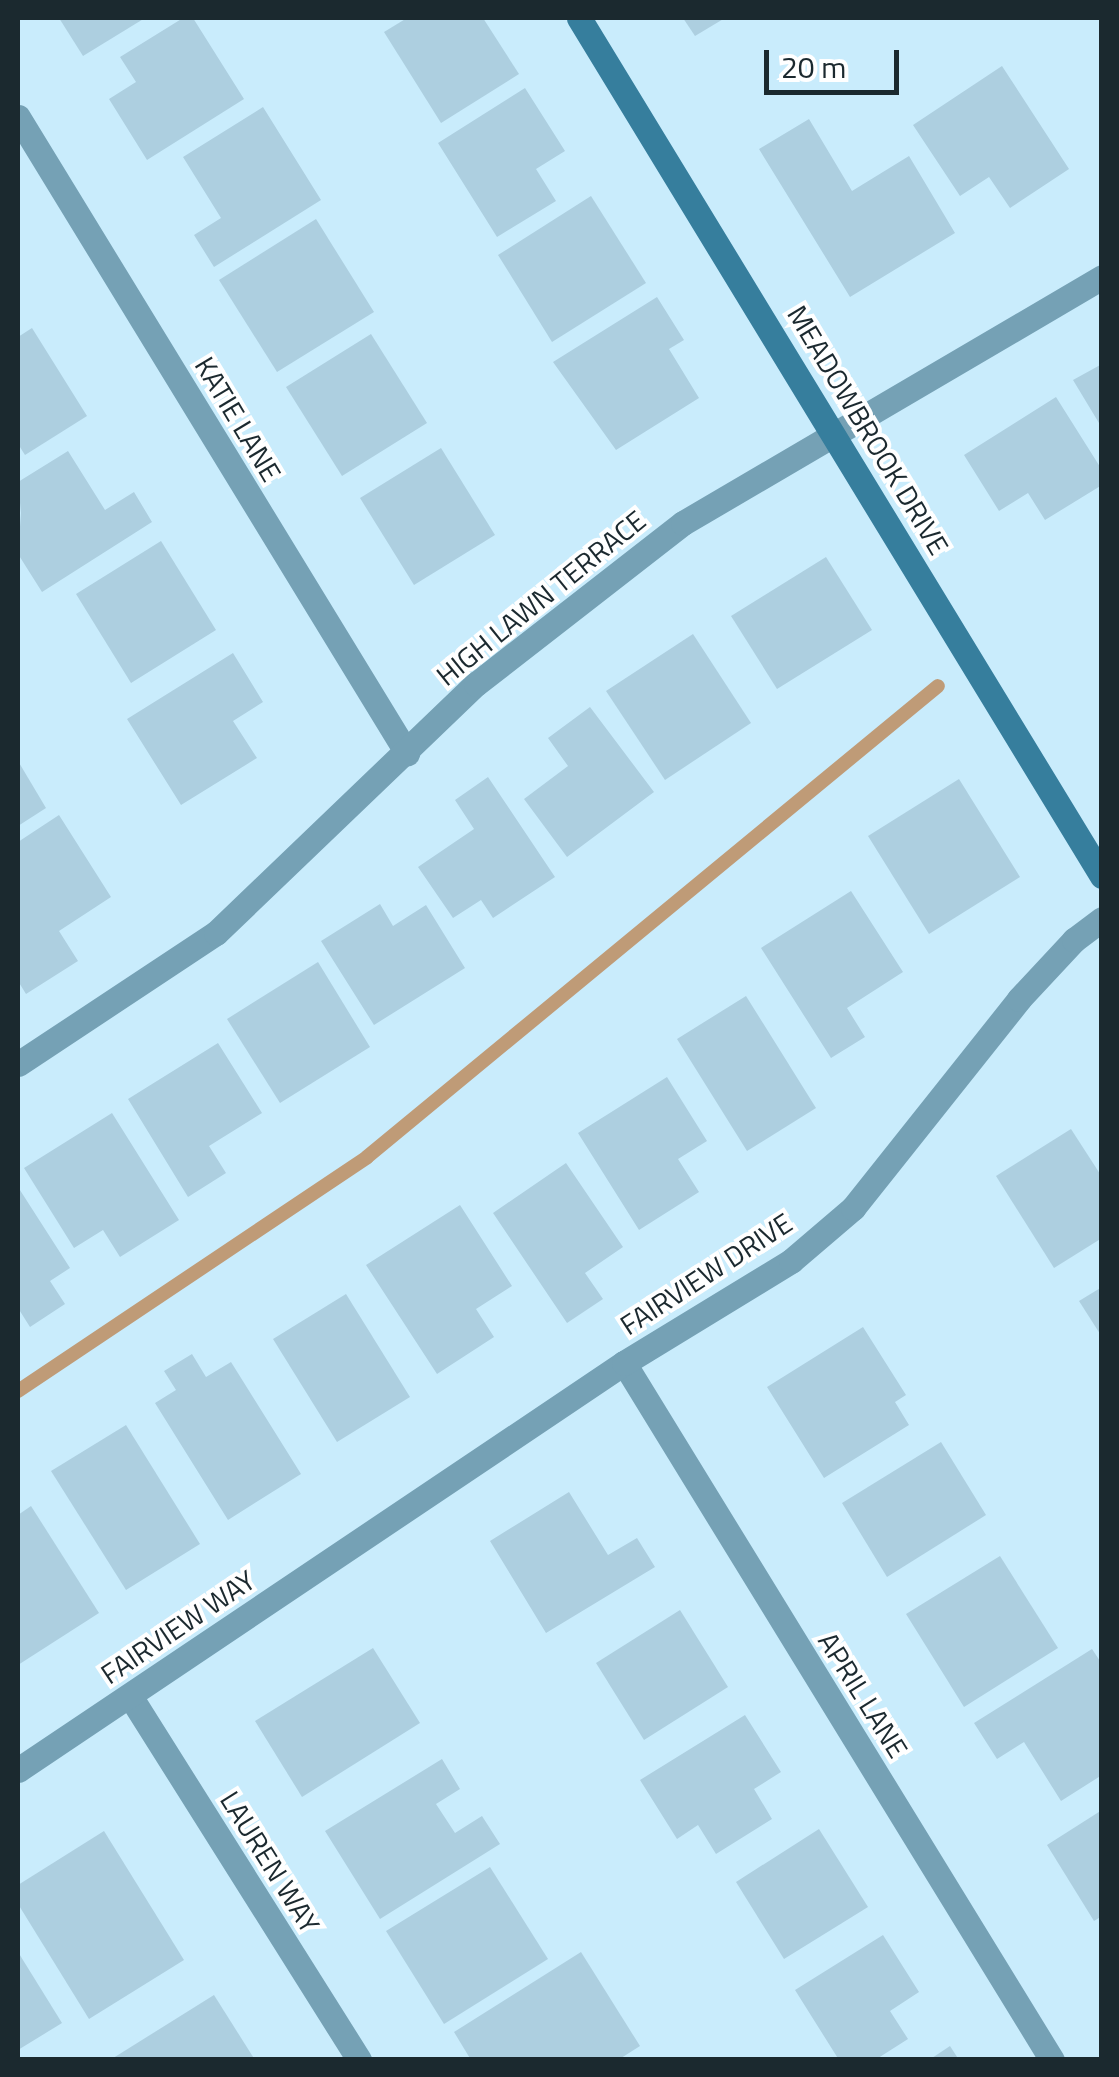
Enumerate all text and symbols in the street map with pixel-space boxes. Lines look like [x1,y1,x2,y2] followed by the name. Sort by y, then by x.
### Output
[769,30,904,92] scale bar
[781,44,846,90] text: 20 m
[780,299,956,561] street label: MEADOWBROOK DRIVE
[188,351,288,487] street label: KATIE LANE
[430,503,652,693] street label: HIGH LAWN TERRACE
[614,1206,798,1342] street label: FAIRVIEW DRIVE
[95,1563,261,1691] street label: FAIRVIEW WAY
[811,1626,915,1764] street label: APRIL LANE
[213,1785,327,1939] street label: LAUREN WAY

